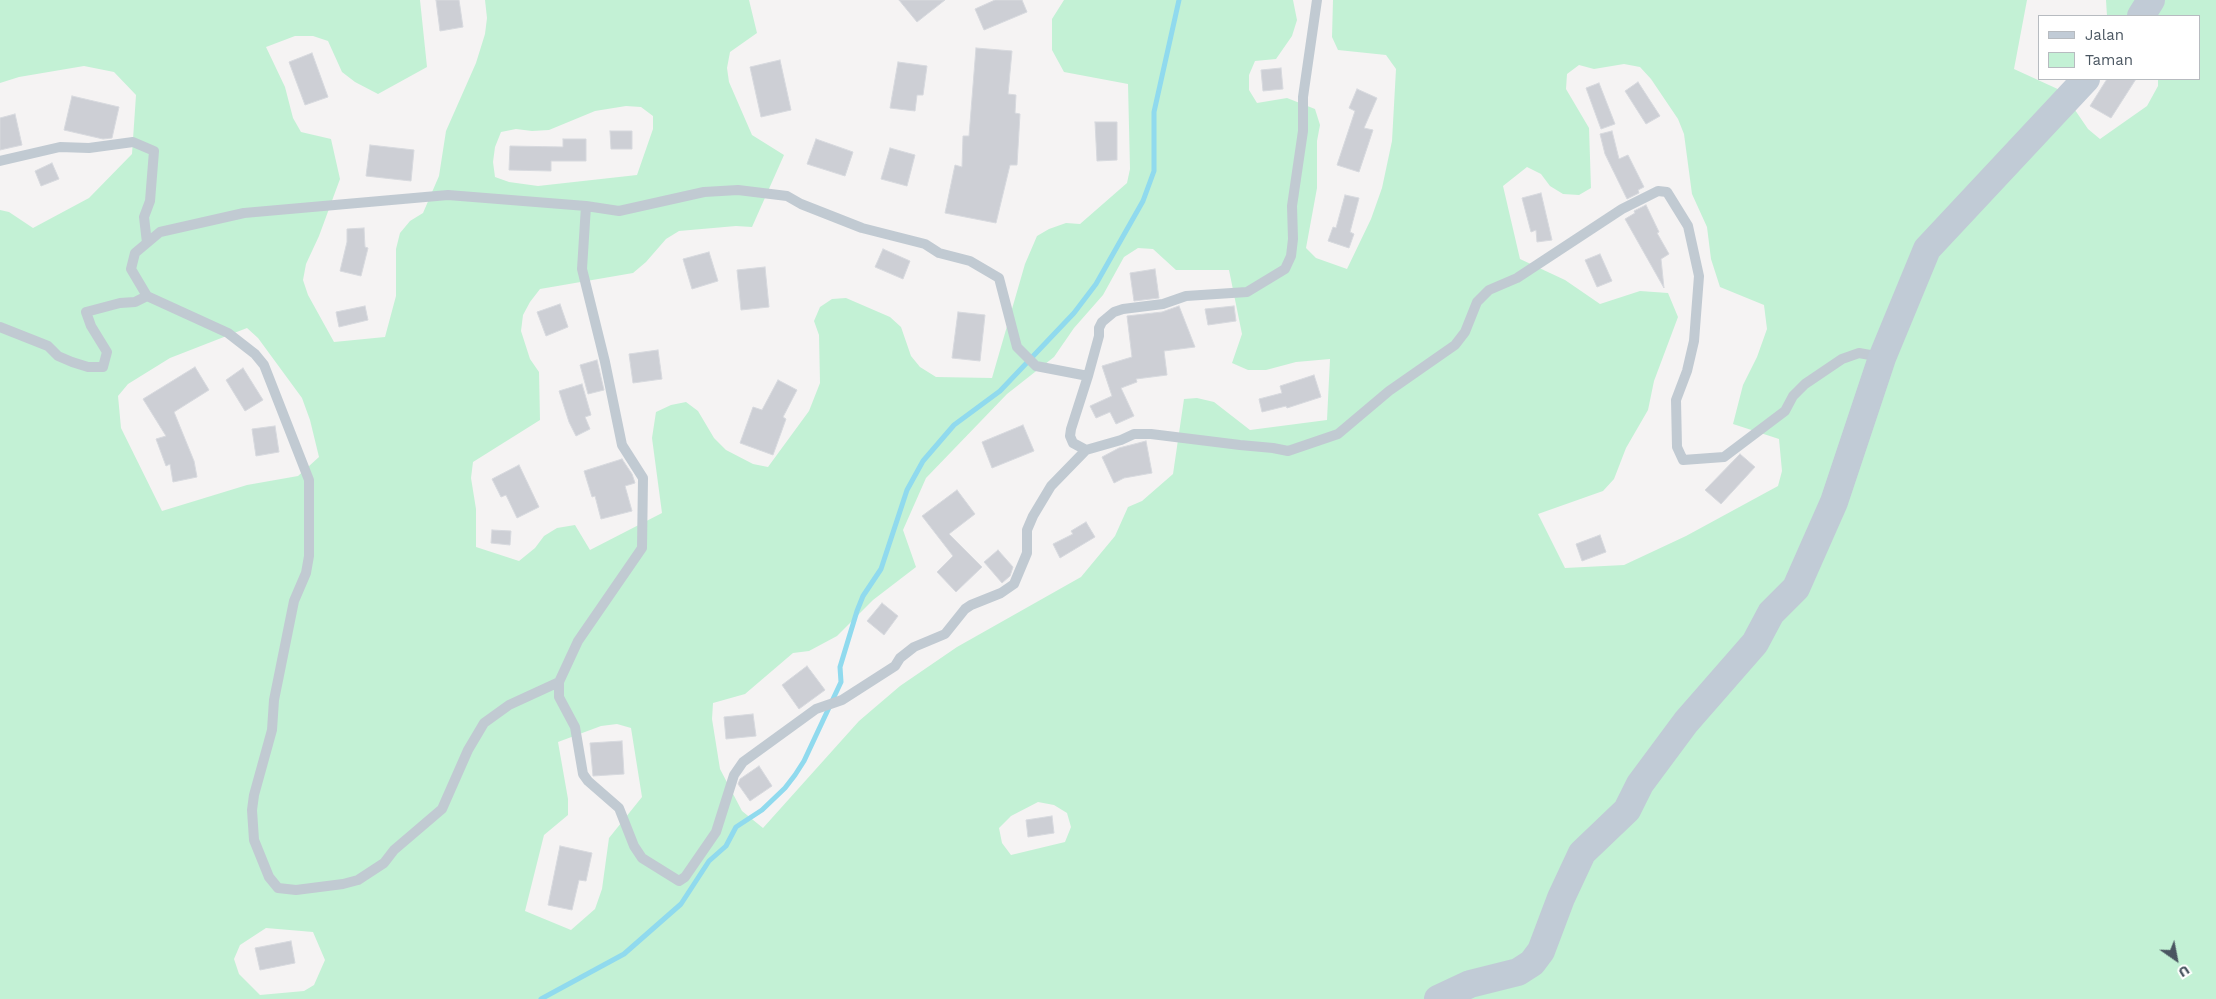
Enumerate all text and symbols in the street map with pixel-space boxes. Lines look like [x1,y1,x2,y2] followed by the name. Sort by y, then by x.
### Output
[2038,15,2201,80] legend
[2085,26,2124,44] text: Jalan
[2085,51,2133,69] text: Taman
[2151,934,2201,984] north arrow
[2176,962,2193,981] text: U

